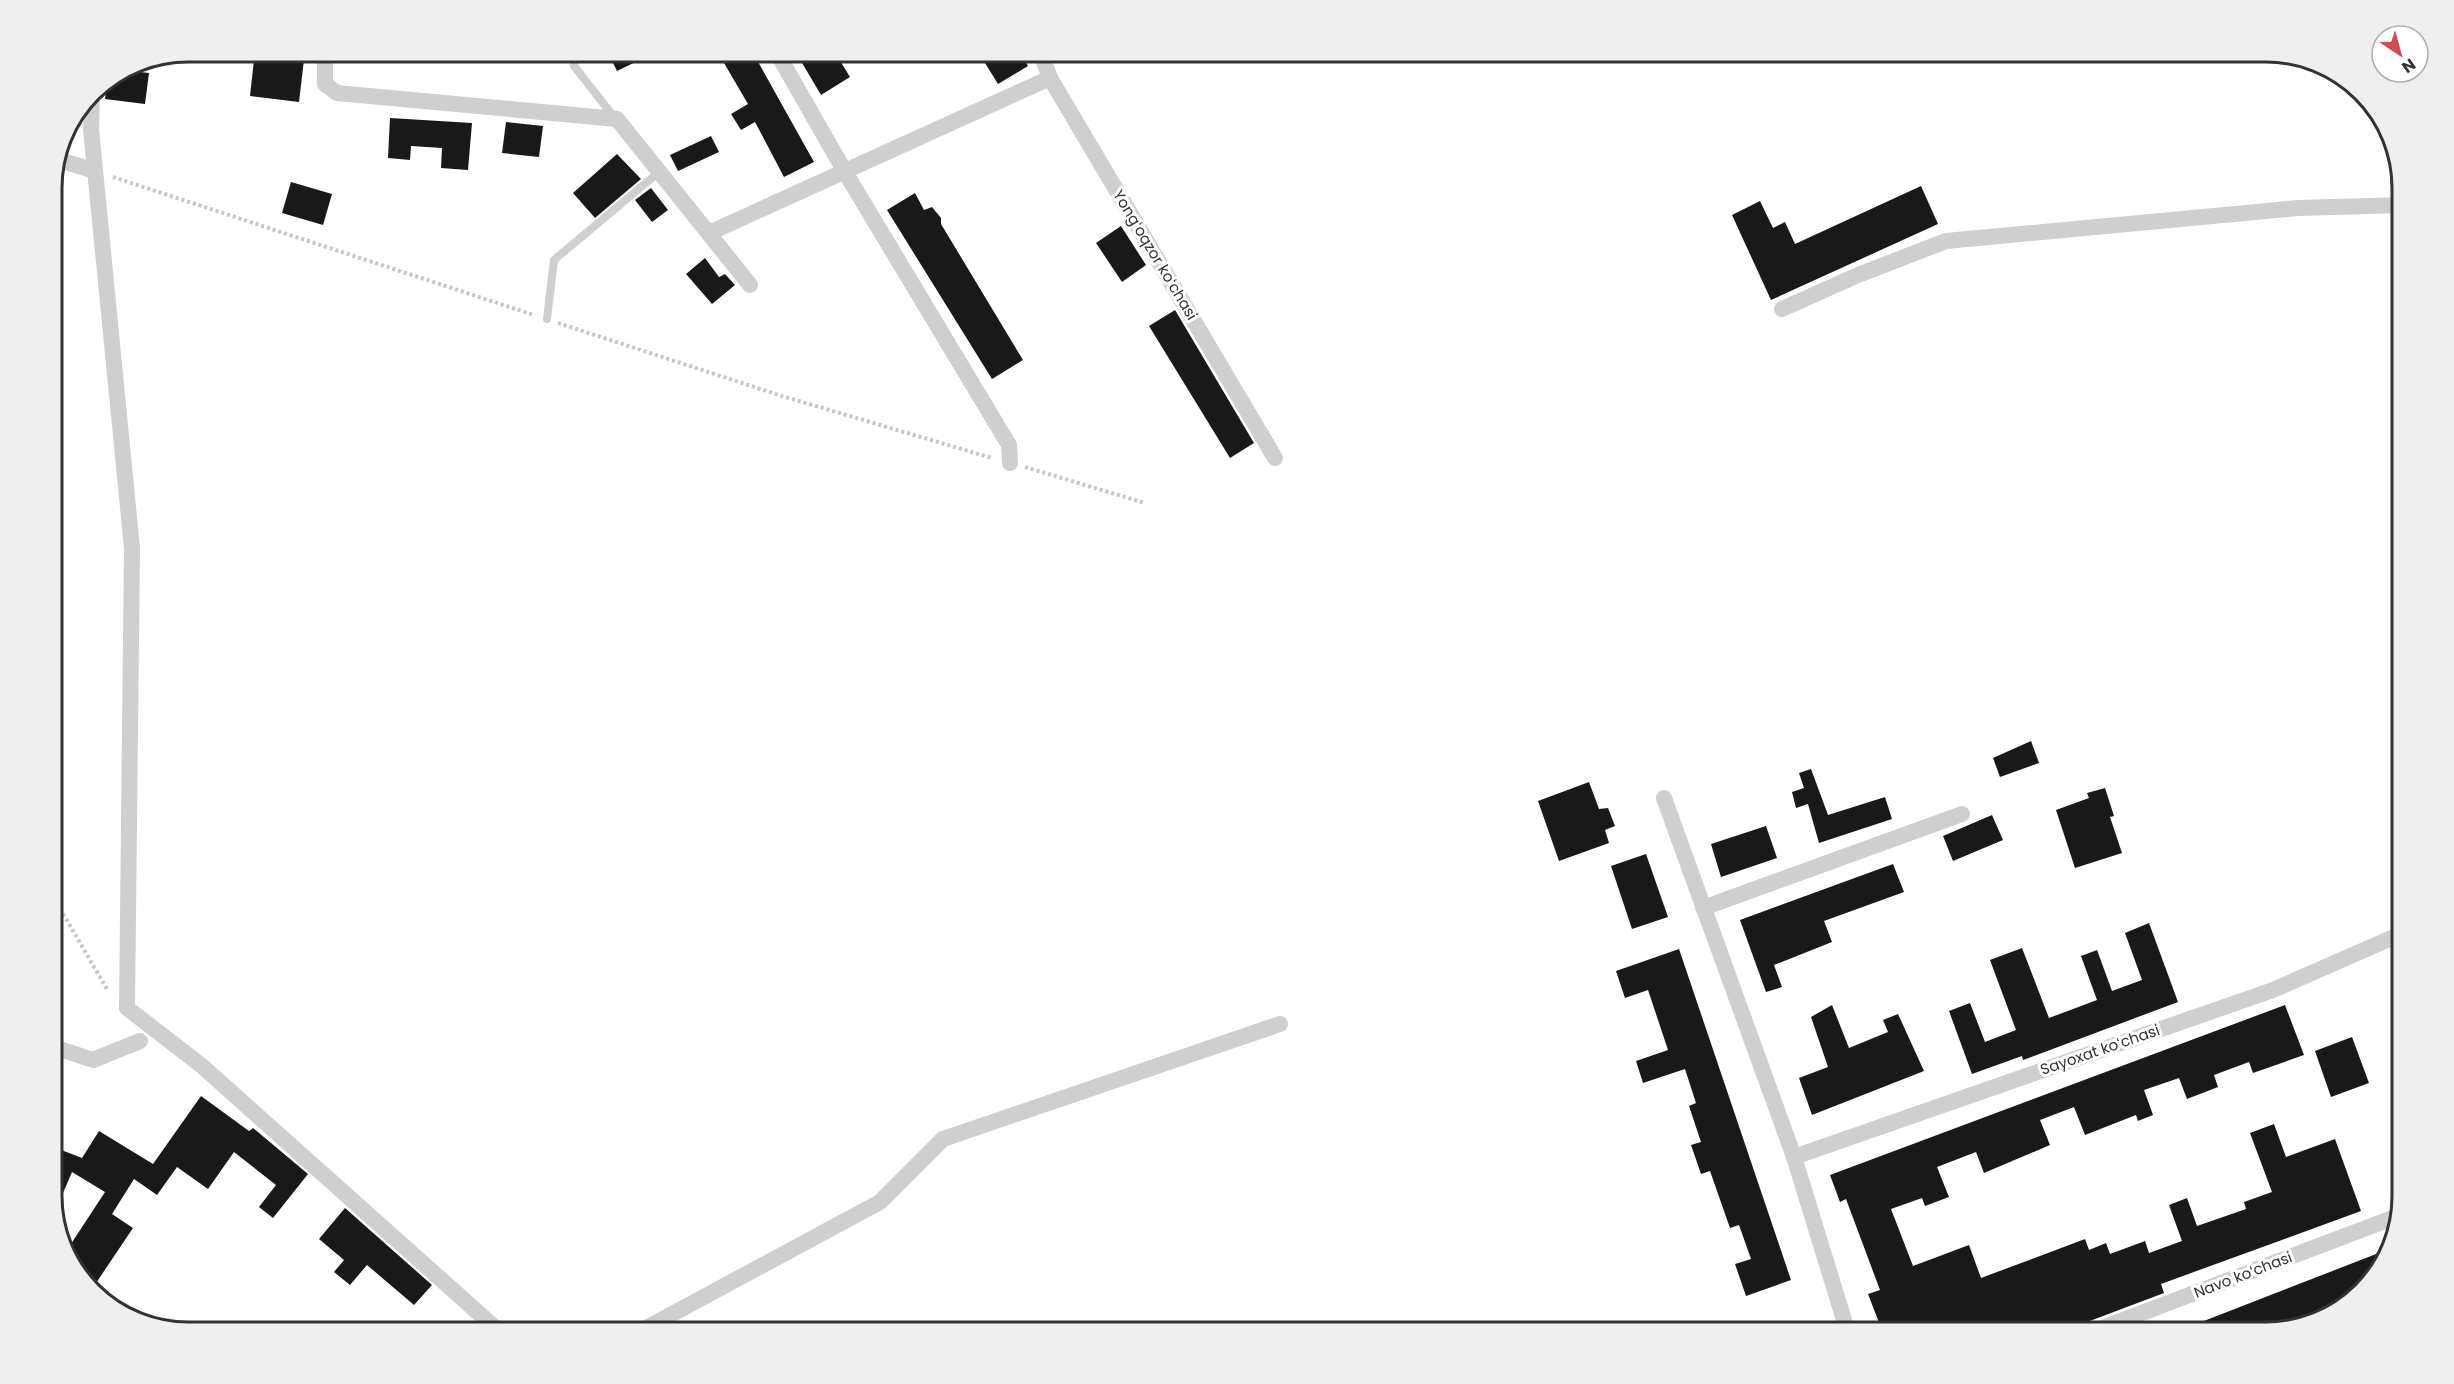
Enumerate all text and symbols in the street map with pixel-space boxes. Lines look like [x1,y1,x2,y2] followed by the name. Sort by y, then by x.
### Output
[2370,24,2430,84] north arrow
[2397,53,2420,79] text: N
[1108,186,1203,324] street label: Yongʻoqzor koʻchasi
[2037,1019,2162,1080] street label: Sayoxat koʻchasi
[2191,1246,2295,1303] street label: Navo koʻchasi

